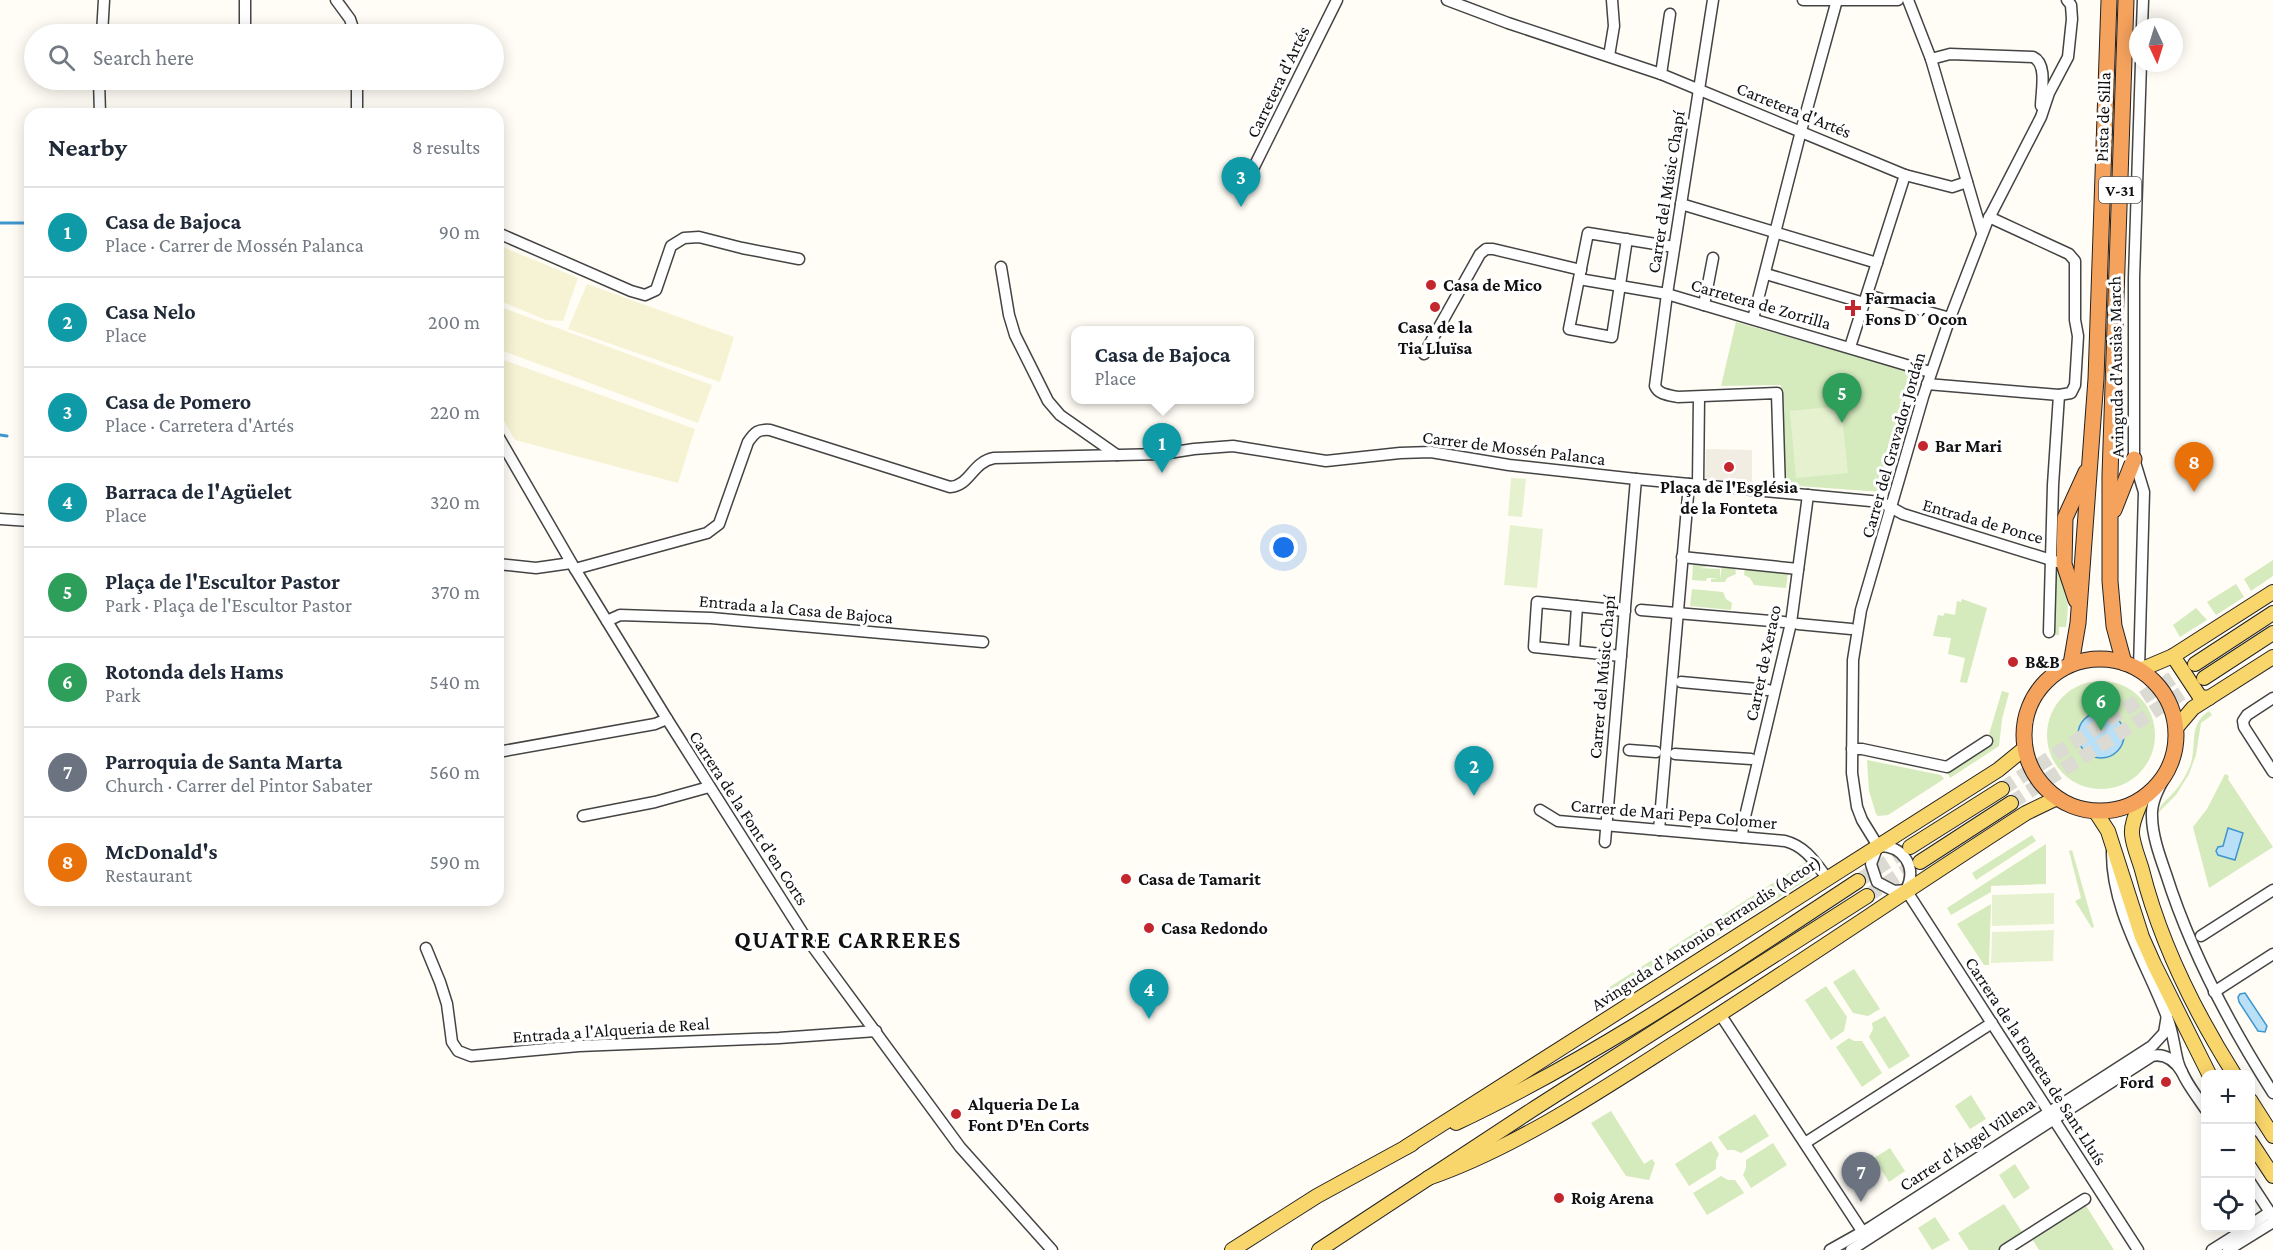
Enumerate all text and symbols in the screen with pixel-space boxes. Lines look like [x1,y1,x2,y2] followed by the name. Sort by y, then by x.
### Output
[2129,18,2183,72] north arrow
[1242,23,1314,141] street label: Carretera d'Artés
[24,24,504,90] search box
[45,41,78,74] icon: search
[93,45,194,70] text: Search here
[2091,72,2115,162] street label: Pista de Silla
[1734,78,1854,142] street label: Carretera d'Artés
[1643,108,1689,275] street label: Carrer del Músic Chapí
[48,133,127,162] text: Nearby
[412,136,480,158] text: 8 results
[1222,158,1260,207] pin: 3
[2099,177,2141,203] road number: V-31
[105,209,241,234] text: Casa de Bajoca
[64,221,71,243] text: 1
[439,221,480,243] text: 90 m
[105,234,364,256] text: Place · Carrer de Mossén Palanca
[1689,274,1833,334] street label: Carretera de Zorrilla
[1443,275,1542,295] place label: Casa de Mico
[2104,276,2128,458] street label: Avinguda d'Ausiàs March
[1424,278,1438,292] marker: Casa de Mico
[1865,288,1968,329] place label: Farmacia Fons D´Ocon
[105,299,196,324] text: Casa Nelo
[1428,300,1442,314] marker: Casa de la Tia Lluïsa
[1846,301,1860,315] marker: Farmacia Fons D´Ocon
[62,311,73,333] text: 2
[428,311,480,333] text: 200 m
[1398,317,1473,358] place label: Casa de la Tia Lluïsa
[105,324,147,346] text: Place
[1071,326,1254,404] popup
[1094,342,1231,367] text: Casa de Bajoca
[1857,349,1929,540] street label: Carrer del Gravador Jordán
[1094,367,1136,389] text: Place
[1822,374,1862,423] pin: 5
[105,389,251,414] text: Casa de Pomero
[63,401,72,423] text: 3
[430,401,480,423] text: 220 m
[105,414,294,436] text: Place · Carretera d'Artés
[1142,424,1182,473] pin: 1
[1421,427,1607,469] street label: Carrer de Mossén Palanca
[1935,436,2003,456] place label: Bar Mari
[1916,439,1930,453] marker: Bar Mari
[2174,442,2214,492] pin: 8
[1722,460,1736,474] marker: Plaça de l'Església de la Fonteta
[1660,477,1798,518] place label: Plaça de l'Església de la Fonteta
[105,479,292,504] text: Barraca de l'Agüelet
[62,491,73,513] text: 4
[430,491,480,513] text: 320 m
[1921,494,2046,548] street label: Entrada de Ponce
[105,504,147,526] text: Place
[1269,533,1298,562] your location
[105,569,340,594] text: Plaça de l'Escultor Pastor
[63,581,72,603] text: 5
[431,581,480,603] text: 370 m
[698,591,894,628] street label: Entrada a la Casa de Bajoca
[1585,593,1619,760] street label: Carrer del Músic Chapí
[105,594,352,616] text: Park · Plaça de l'Escultor Pastor
[1741,603,1785,723] street label: Carrer de Xeraco
[2025,652,2060,672] place label: B&B
[2006,655,2020,669] marker: B&B
[105,659,283,684] text: Rotonda dels Hams
[62,671,73,693] text: 6
[429,671,480,693] text: 540 m
[2082,682,2120,731] pin: 6
[105,684,141,706] text: Park
[685,727,813,909] street label: Carrera de la Font d'en Corts
[1454,746,1494,796] pin: 2
[105,749,343,774] text: Parroquia de Santa Marta
[63,761,72,783] text: 7
[429,761,480,783] text: 560 m
[105,774,373,796] text: Church · Carrer del Pintor Sabater
[1570,795,1779,833] street label: Carrer de Mari Pepa Colomer
[105,839,218,864] text: McDonald's
[62,851,73,873] text: 8
[430,851,480,873] text: 590 m
[1588,851,1825,1016] street label: Avinguda d'Antonio Ferrandis (Actor)
[105,864,192,886] text: Restaurant
[1138,869,1261,889] place label: Casa de Tamarit
[1119,872,1133,886] marker: Casa de Tamarit
[1161,918,1268,938] place label: Casa Redondo
[1142,921,1156,935] marker: Casa Redondo
[734,926,962,953] district label: QUATRE CARRERES
[1961,953,2111,1169] street label: Carrera de la Fonteta de Sant Lluís
[1130,970,1168,1019] pin: 4
[512,1013,710,1047] street label: Entrada a l'Alqueria de Real
[2201,1070,2255,1232] map controls
[2201,1070,2255,1124] button: +
[2119,1072,2154,1092] place label: Ford
[2159,1075,2173,1089] marker: Ford
[1896,1093,2038,1195] street label: Carrer d'Ángel Villena
[967,1094,1089,1135] place label: Alqueria De La Font D'En Corts
[949,1107,963,1121] marker: Alqueria De La Font D'En Corts
[2201,1124,2255,1178] button: −
[1842,1152,1880,1202] pin: 7
[2201,1178,2255,1232] button: locate
[1571,1188,1654,1208] place label: Roig Arena
[1552,1191,1566,1205] marker: Roig Arena

